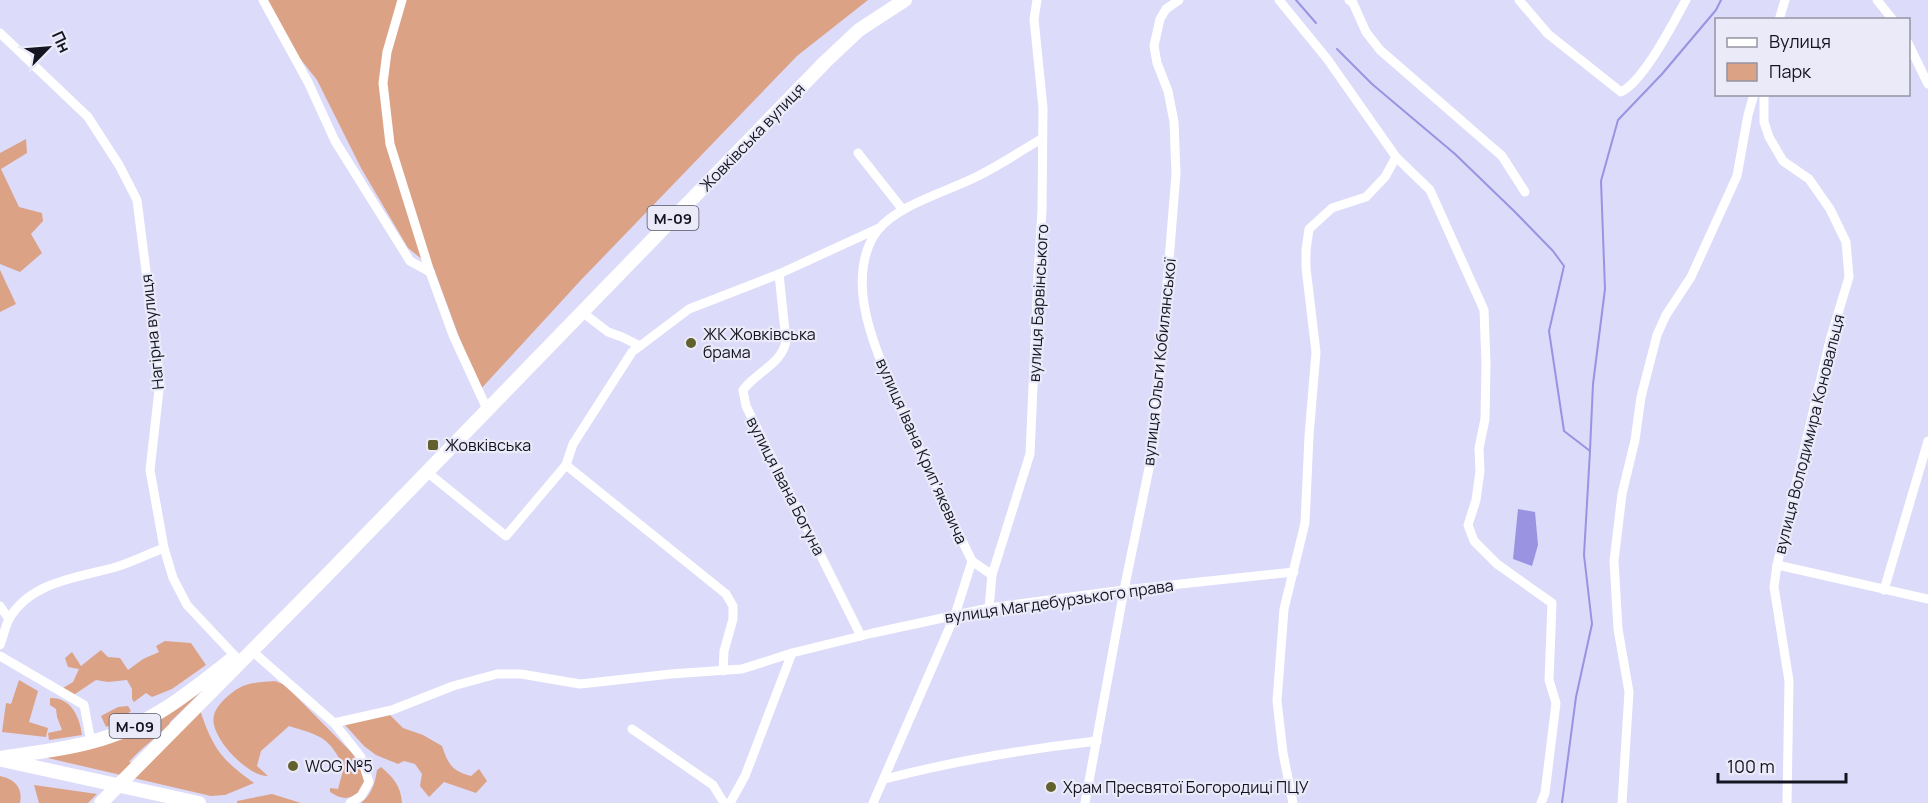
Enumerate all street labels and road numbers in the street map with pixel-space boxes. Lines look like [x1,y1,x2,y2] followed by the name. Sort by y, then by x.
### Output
[694,78,810,196] street label: Жовківська вулиця
[648,206,698,230] road number: М-09
[1023,223,1053,383] street label: вулиця Барвінського
[1137,256,1181,467] street label: вулиця Ольги Кобилянської
[135,273,169,391] street label: Нагірна вулиця
[1769,312,1849,556] street label: вулиця Володимира Коновальця
[871,355,973,547] street label: вулиця Івана Крипʼякевича
[741,413,831,559] street label: вулиця Івана Богуна
[943,574,1175,628] street label: вулиця Магдебурзького права
[110,714,160,738] road number: М-09

